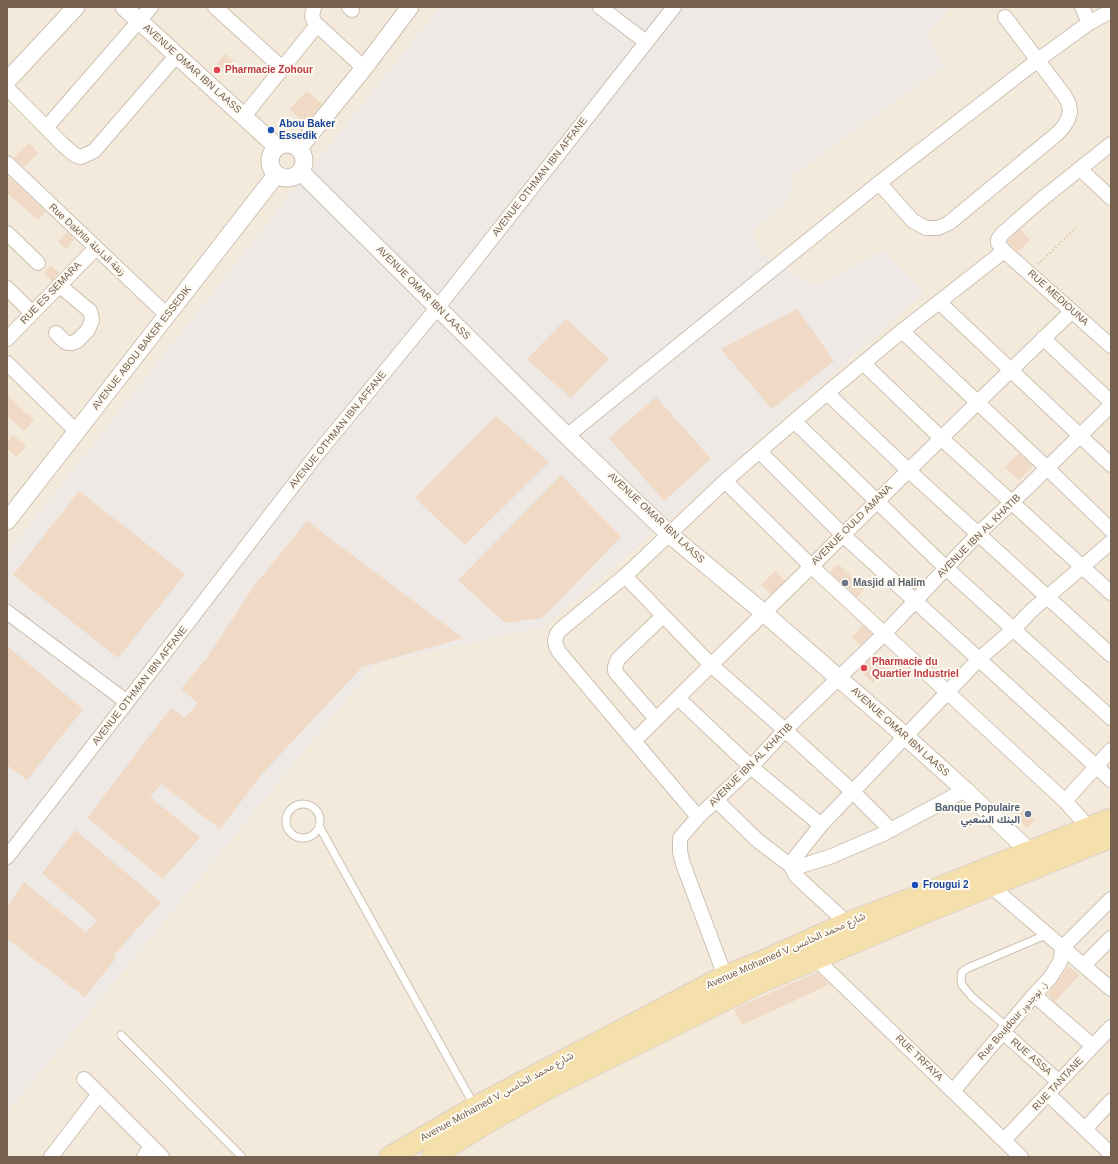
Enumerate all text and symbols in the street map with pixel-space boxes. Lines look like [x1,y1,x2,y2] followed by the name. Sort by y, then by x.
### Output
[141,22,243,116] street label: AVENUE OMAR IBN LAASS
[225,64,313,76] place label: Pharmacie Zohour
[212,65,222,75] marker: Pharmacie Zohour
[490,115,590,239] street label: AVENUE OTHMAN IBN AFFANE
[279,118,335,142] place label: Abou Baker Essedik
[266,125,276,135] marker: Abou Baker Essedik
[46,201,128,279] street label: Rue Dakhla زنقة الداخلة
[374,244,472,342] street label: AVENUE OMAR IBN LAASS
[18,259,84,327] street label: RUE ES SEMARA
[1025,268,1091,328] street label: RUE MEDIOUNA
[90,284,194,412] street label: AVENUE ABOU BAKER ESSEDIK
[287,369,389,491] street label: AVENUE OTHMAN IBN AFFANE
[605,470,707,566] street label: AVENUE OMAR IBN LAASS
[809,482,895,568] street label: AVENUE OULD AMANA
[935,492,1023,580] street label: AVENUE IBN AL KHATIB
[853,577,925,589] place label: Masjid al Halim
[840,578,850,588] marker: Masjid al Halim
[90,624,190,748] street label: AVENUE OTHMAN IBN AFFANE
[872,656,959,680] place label: Pharmacie du Quartier Industriel
[859,663,869,673] marker: Pharmacie du Quartier Industriel
[849,685,951,779] street label: AVENUE OMAR IBN LAASS
[707,721,795,809] street label: AVENUE IBN AL KHATIB
[935,802,1020,826] place label: Banque Populaire البنك الشعبي
[1023,809,1033,819] marker: Banque Populaire البنك الشعبي
[923,879,969,891] place label: Frougui 2
[910,880,920,890] marker: Frougui 2
[704,910,868,992] street label: Avenue Mohamed V شارع محمد الخامس
[976,979,1050,1063] street label: Rue Boujdour ز. بوجدور
[893,1032,945,1084] street label: RUE TRFAYA
[1008,1036,1054,1078] street label: RUE ASSA
[418,1050,576,1144] street label: Avenue Mohamed V شارع محمد الخامس
[1030,1055,1086,1113] street label: RUE TANTANE

